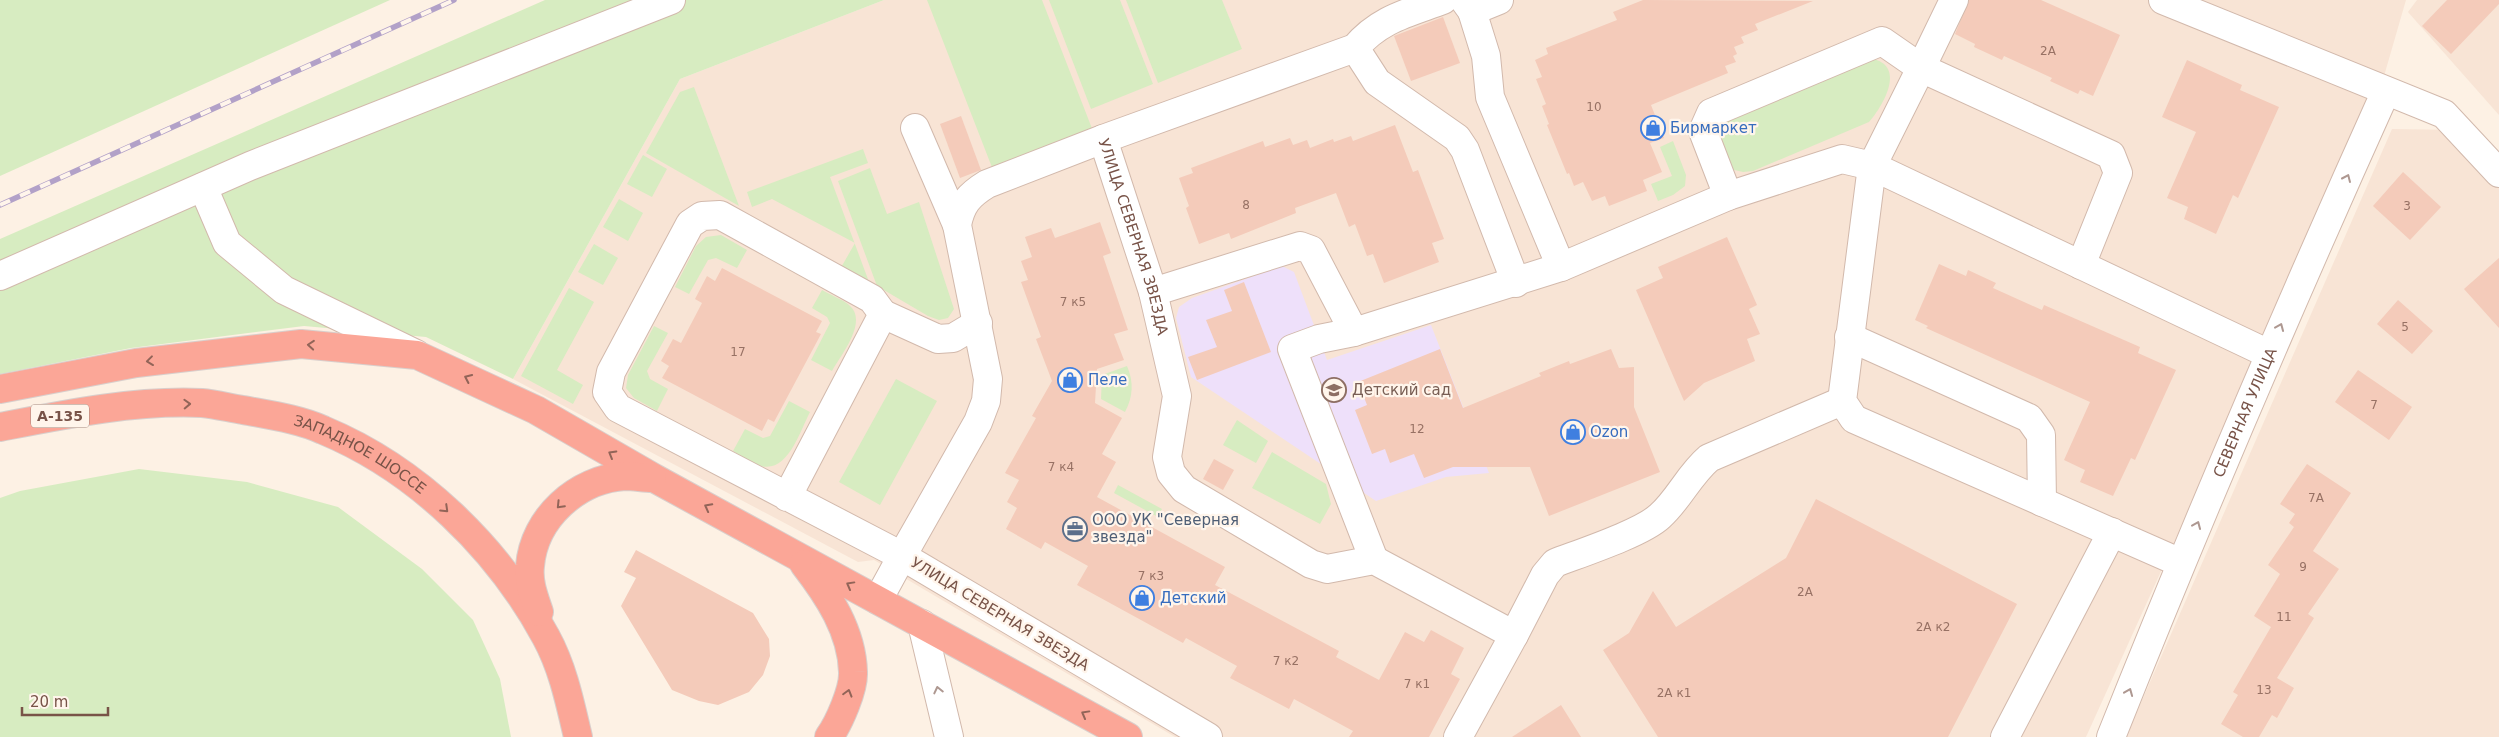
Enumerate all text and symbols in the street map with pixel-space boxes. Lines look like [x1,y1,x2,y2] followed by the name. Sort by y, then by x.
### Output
[2040,44,2057,58] house number: 2А
[1586,100,1602,114] house number: 10
[1640,115,1666,141] shop icon: Бирмаркет
[1670,119,1757,137] place label: Бирмаркет
[1094,136,1172,338] street label: УЛИЦА СЕВЕРНАЯ ЗВЕЗДА
[2340,174,2351,183] one-way arrow
[1242,198,1250,212] house number: 8
[2403,199,2411,213] house number: 3
[1060,295,1086,309] house number: 7 к5
[2401,320,2409,334] house number: 5
[2274,323,2285,332] one-way arrow
[307,340,315,351] one-way arrow
[2210,344,2281,480] street label: СЕВЕРНАЯ УЛИЦА
[730,345,746,359] house number: 17
[145,355,153,366] one-way arrow
[1057,367,1083,393] shop icon: Пеле
[1088,371,1127,389] place label: Пеле
[464,374,473,385] one-way arrow
[1321,377,1347,403] school or university icon: Детский сад
[1352,381,1451,399] place label: Детский сад
[183,398,191,409] one-way arrow
[2370,398,2378,412] house number: 7
[31,404,89,428] road number: А-135
[292,411,430,498] street label: ЗАПАДНОЕ ШОССЕ
[1560,419,1586,445] shop icon: Ozon
[1409,422,1425,436] house number: 12
[1590,423,1628,441] place label: Ozon
[608,450,617,460] one-way arrow
[1048,460,1074,474] house number: 7 к4
[2308,491,2325,505] house number: 7А
[557,499,566,508] one-way arrow
[439,503,448,512] one-way arrow
[704,503,713,513] one-way arrow
[1092,511,1239,546] place label: ООО УК "Северная звезда"
[1062,516,1088,542] office icon: ООО УК "Северная звезда"
[2190,521,2201,530] one-way arrow
[908,554,1093,675] street label: УЛИЦА СЕВЕРНАЯ ЗВЕЗДА
[2299,560,2307,574] house number: 9
[1138,569,1164,583] house number: 7 к3
[847,581,856,591] one-way arrow
[1129,585,1155,611] shop icon: Детский
[1797,585,1814,599] house number: 2А
[1160,589,1227,607] place label: Детский
[2276,610,2292,624] house number: 11
[1916,620,1950,634] house number: 2А к2
[1273,654,1299,668] house number: 7 к2
[1404,677,1430,691] house number: 7 к1
[2256,683,2272,697] house number: 13
[22,684,109,716] scale bar
[933,685,944,694] one-way arrow
[1657,686,1691,700] house number: 2А к1
[842,688,853,697] one-way arrow
[2123,688,2134,697] one-way arrow
[30,693,68,711] text: 20 m
[1081,710,1090,720] one-way arrow

